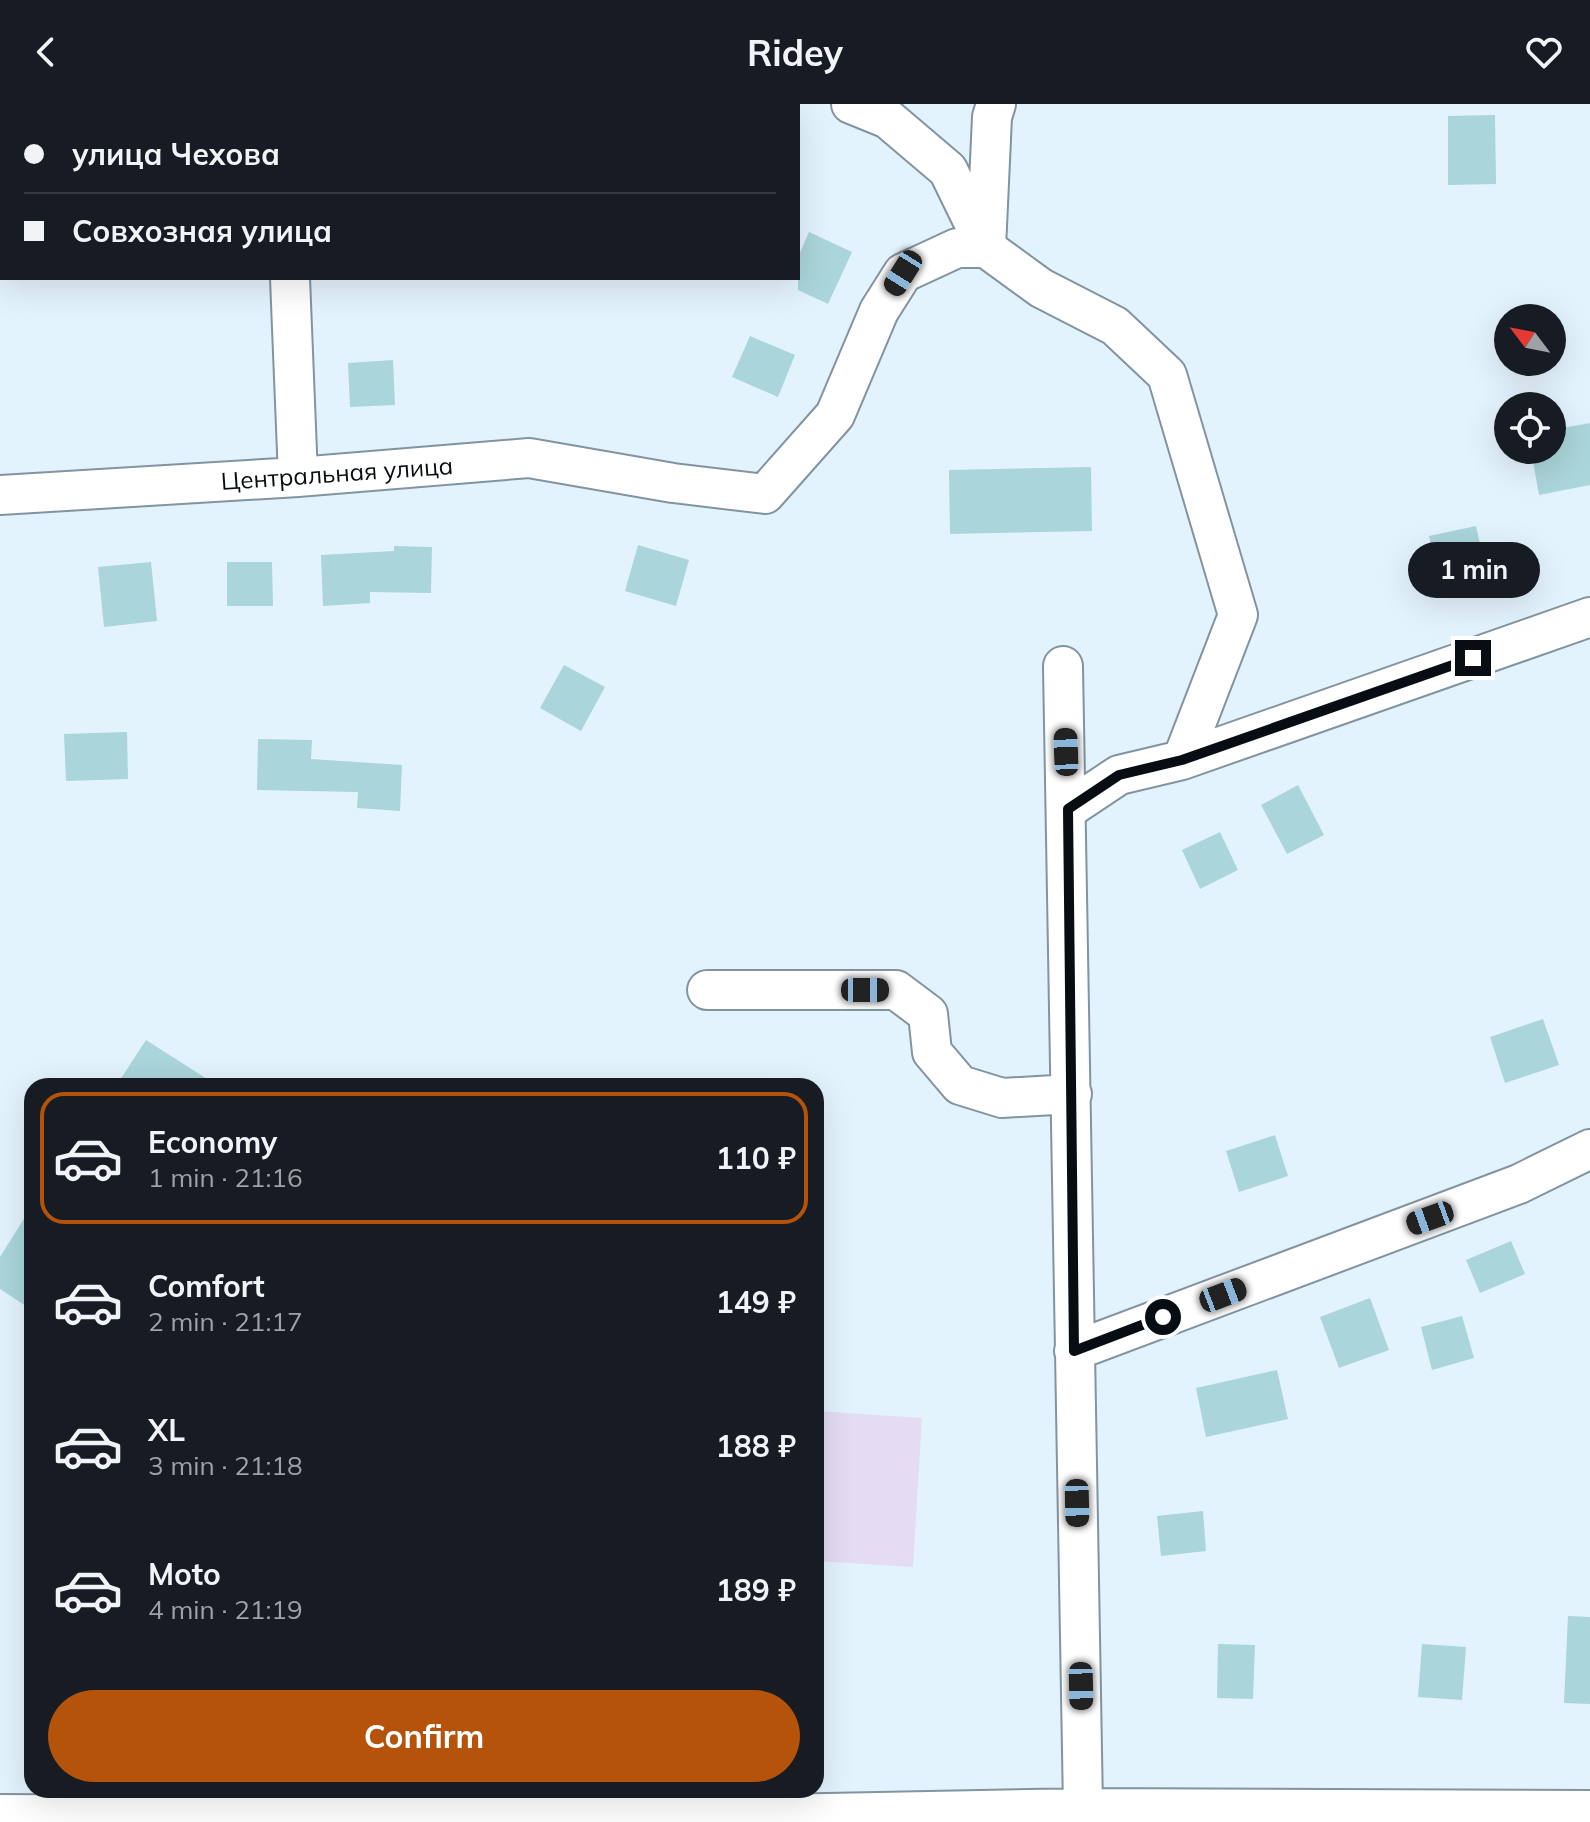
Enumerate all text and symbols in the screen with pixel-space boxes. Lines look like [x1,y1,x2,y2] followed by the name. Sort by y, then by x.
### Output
[24,30,68,74] icon: back
[747,30,843,75] text: Ridey
[1522,30,1566,74] icon: heart
[72,135,280,173] text: улица Чехова
[72,212,332,250] text: Совхозная улица
[880,246,926,300] car
[1494,304,1566,376] north arrow
[1494,304,1566,464] map controls
[1494,392,1566,464] button: locate
[220,450,454,496] street label: Центральная улица
[1407,542,1539,598] callout: 1 min
[1440,553,1508,586] text: 1 min
[1455,640,1491,676] route end
[1053,728,1079,776] car
[841,978,889,1002] car
[52,1122,124,1194] icon: car
[148,1123,277,1161] text: Economy
[716,1139,796,1177] text: 110 ₽
[148,1161,303,1194] text: 1 min · 21:16
[1403,1199,1457,1237] car
[52,1266,124,1338] icon: car
[148,1267,265,1305] text: Comfort
[1196,1275,1250,1315] car
[716,1283,796,1321] text: 149 ₽
[1145,1299,1181,1335] route start
[148,1305,303,1338] text: 2 min · 21:17
[52,1410,124,1482] icon: car
[148,1411,185,1449] text: XL
[716,1427,796,1465] text: 188 ₽
[148,1449,303,1482] text: 3 min · 21:18
[1065,1479,1089,1527] car
[52,1554,124,1626] icon: car
[148,1555,221,1593] text: Moto
[716,1571,796,1609] text: 189 ₽
[148,1593,303,1626] text: 4 min · 21:19
[1069,1662,1093,1710] car
[48,1690,800,1782] button: Confirm

